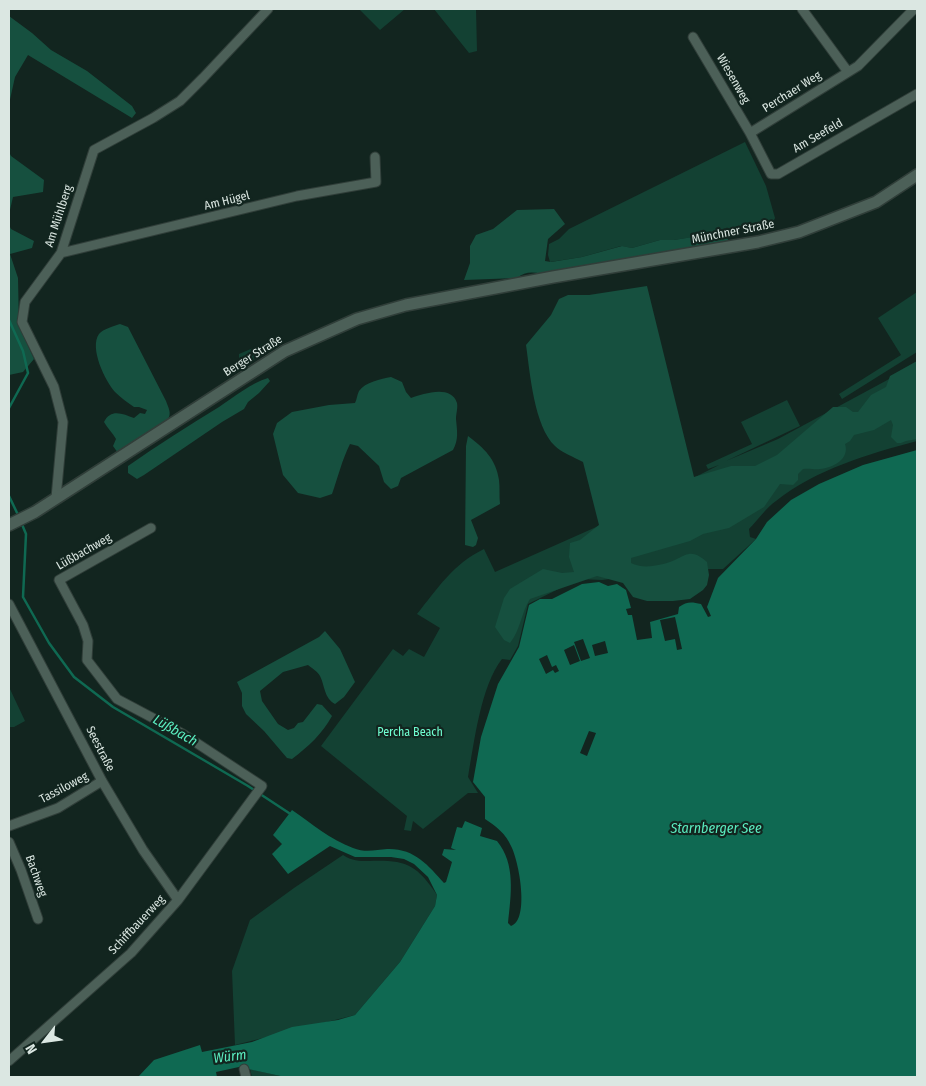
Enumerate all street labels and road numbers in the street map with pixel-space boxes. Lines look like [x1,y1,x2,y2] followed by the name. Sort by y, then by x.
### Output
[713,52,753,106] street label: Wiesenweg
[760,68,824,116] street label: Perchaer Weg
[791,116,845,156] street label: Am Seefeld
[42,183,76,249] street label: Am Mühlberg
[203,188,251,214] street label: Am Hügel
[691,217,775,247] street label: Münchner Straße
[221,332,285,380] street label: Berger Straße
[54,531,114,573] street label: Lüßbachweg
[82,724,118,774] street label: Seestraße
[37,769,91,807] street label: Tassiloweg
[22,853,50,899] street label: Bachweg
[106,892,168,958] street label: Schiffbauerweg

